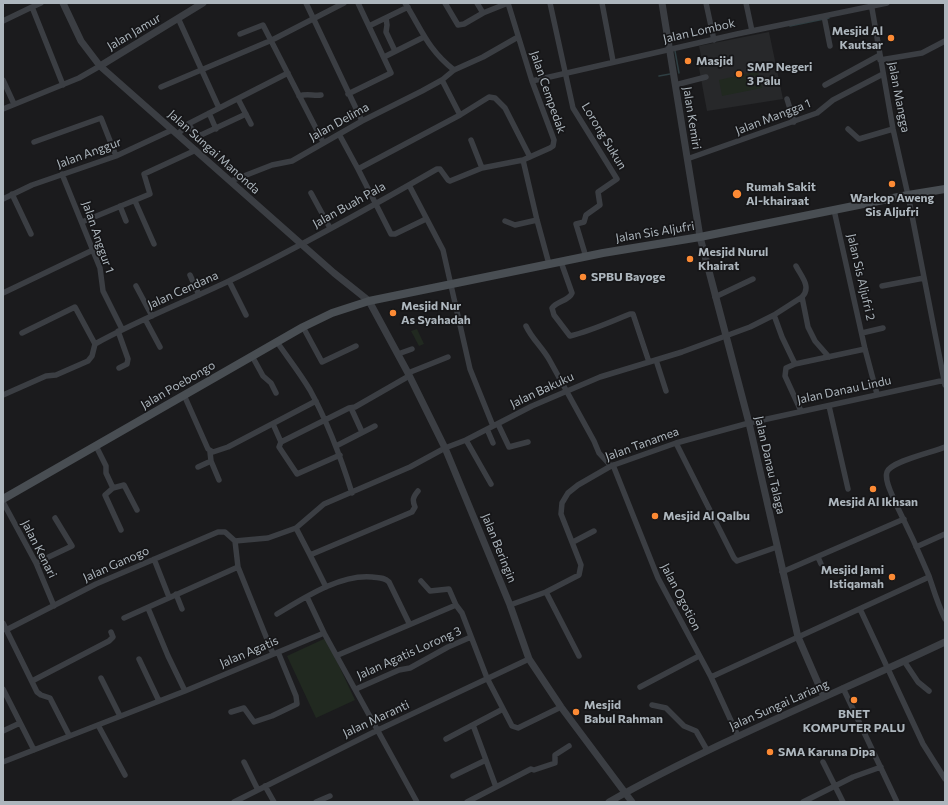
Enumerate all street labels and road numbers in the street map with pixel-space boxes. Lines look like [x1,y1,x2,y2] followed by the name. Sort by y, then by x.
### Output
[105,10,163,54] street label: Jalan Jamur
[662,16,736,46] street label: Jalan Lombok
[527,49,569,135] street label: Jalan Cempedak
[885,60,913,134] street label: Jalan Mangga
[680,85,704,151] street label: Jalan Kemiri
[733,96,813,138] street label: Jalan Mangga 1
[307,100,371,144] street label: Jalan Delima
[578,100,630,172] street label: Lorong Sukun
[165,107,263,197] street label: Jalan Sungai Manonda
[55,135,123,171] street label: Jalan Anggur
[310,179,388,231] street label: Jalan Buah Pala
[79,199,117,275] street label: Jalan Anggur 1
[614,219,696,245] street label: Jalan Sis Aljufri
[844,232,878,322] street label: Jalan Sis Aljufri 2
[145,268,221,312] street label: Jalan Cendana
[138,358,218,412] street label: Jalan Poebongo
[508,369,576,411] street label: Jalan Bakuku
[796,373,892,407] street label: Jalan Danau Lindu
[752,414,788,516] street label: Jalan Danau Talaga
[603,424,681,464] street label: Jalan Tanamea
[479,511,519,585] street label: Jalan Beringin
[18,518,60,580] street label: Jalan Kenari
[81,543,151,585] street label: Jalan Ganogo
[658,561,704,633] street label: Jalan Ogotion
[354,623,464,683] street label: Jalan Agatis Lorong 3
[217,633,281,671] street label: Jalan Agatis
[727,677,831,733] street label: Jalan Sungai Lariang
[340,697,412,741] street label: Jalan Maranti

